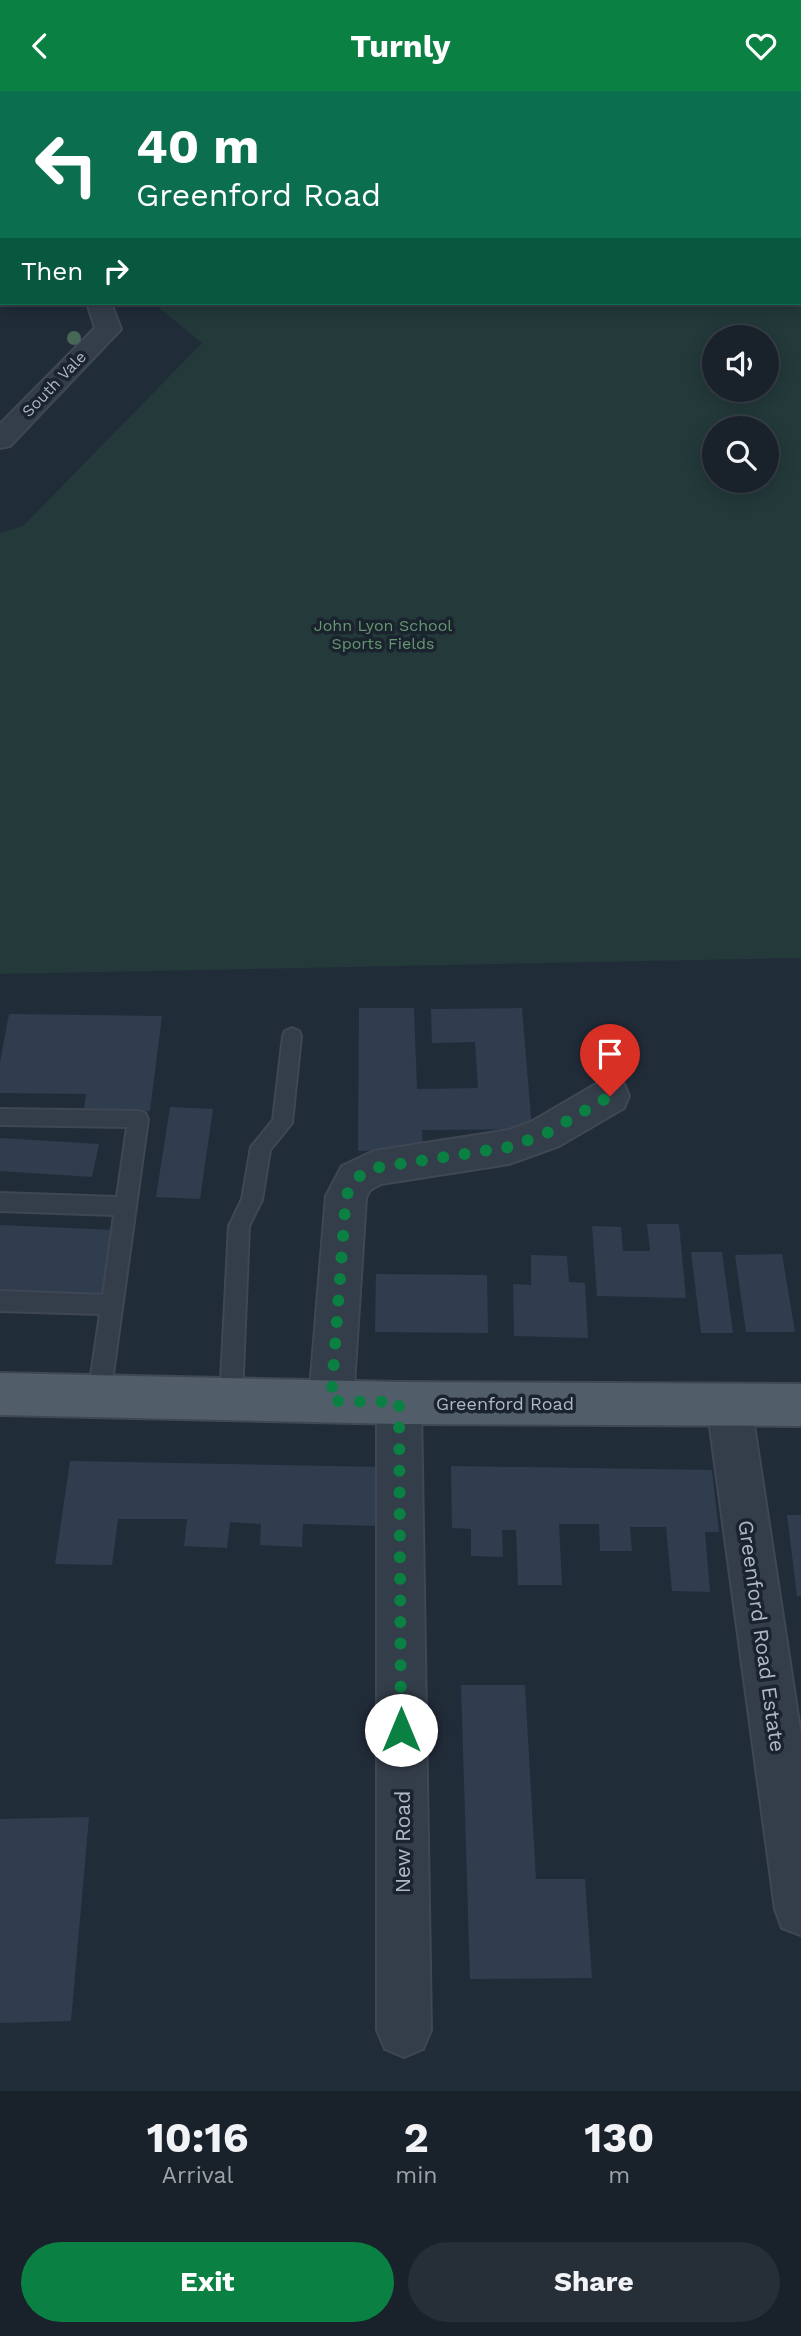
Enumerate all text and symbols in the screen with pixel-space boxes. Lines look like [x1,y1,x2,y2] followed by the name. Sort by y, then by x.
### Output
[21,27,59,65] icon: back
[350,27,451,65] text: Turnly
[742,27,780,65] icon: heart
[136,117,259,175] text: 40 m
[21,119,112,210] icon: left
[136,176,381,214] text: Greenford Road
[97,252,135,290] icon: right
[21,256,83,286] text: Then
[702,325,779,493] map controls
[702,325,779,402] button: sound
[18,347,90,421] street label: South Vale
[702,416,779,493] button: search
[314,616,452,653] park label: John Lyon School Sports Fields
[580,1024,640,1096] pin
[591,1035,629,1073] icon: arrive
[436,1393,574,1414] street label: Greenford Road
[733,1519,791,1753] street label: Greenford Road Estate
[364,1693,438,1767] position arrow
[390,1791,415,1893] street label: New Road
[147,2113,249,2162] text: 10:16
[404,2113,429,2162] text: 2
[584,2113,654,2162] text: 130
[162,2162,234,2189] text: Arrival
[395,2162,438,2189] text: min
[608,2162,630,2189] text: m
[21,2242,394,2322] button: Exit
[408,2242,780,2322] button: Share

